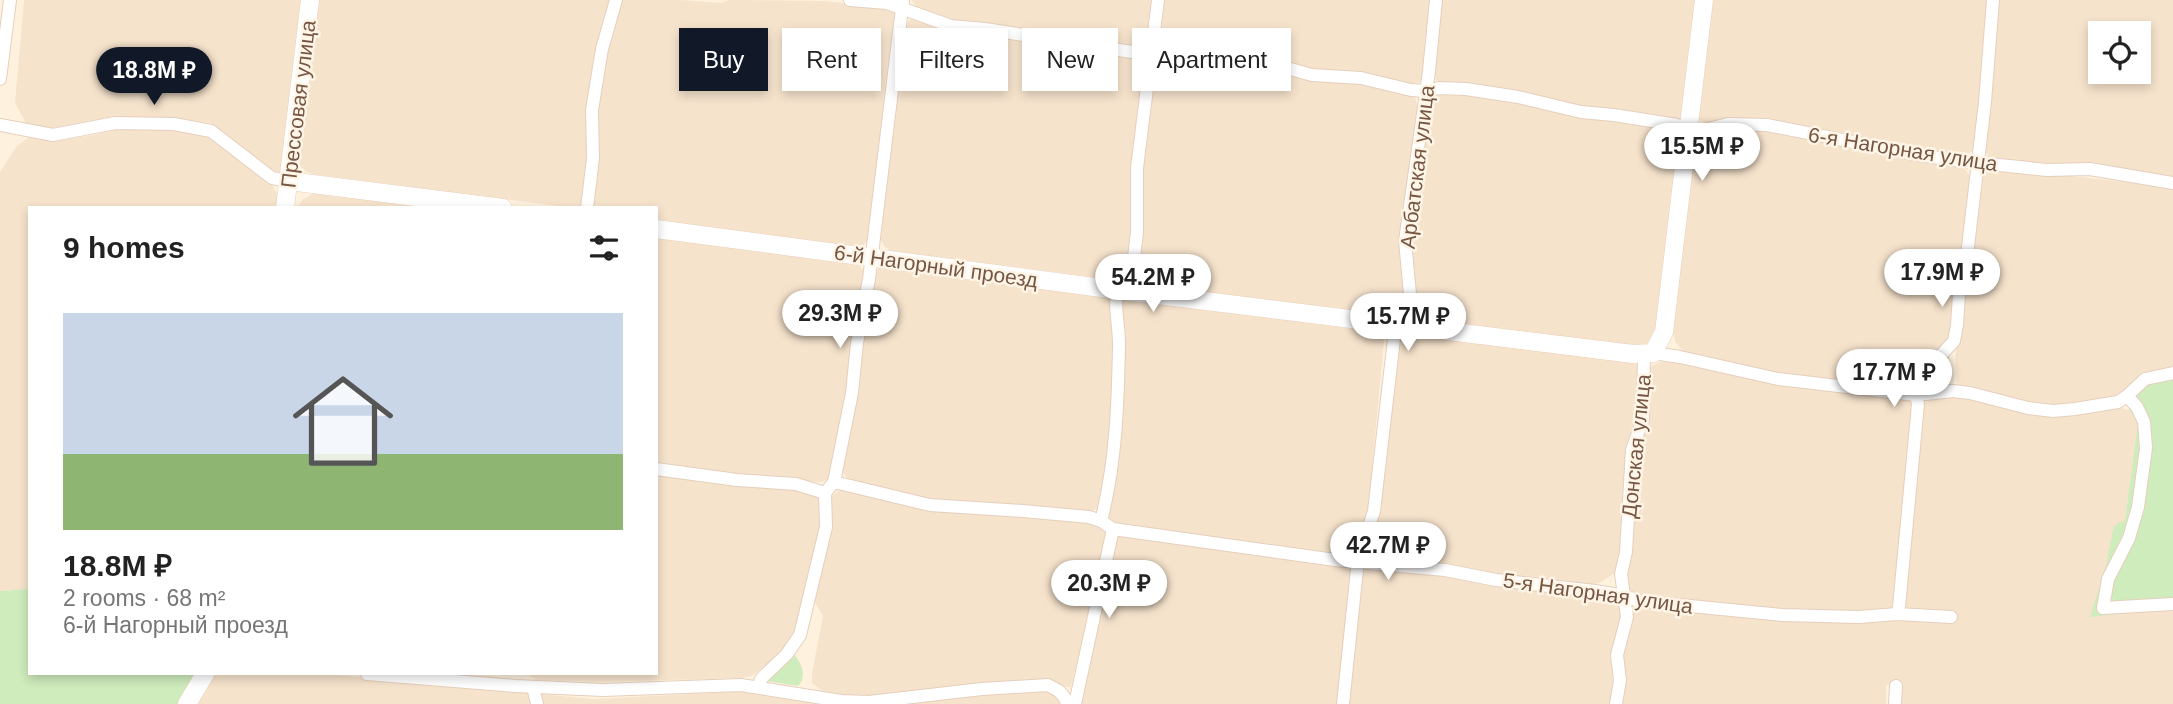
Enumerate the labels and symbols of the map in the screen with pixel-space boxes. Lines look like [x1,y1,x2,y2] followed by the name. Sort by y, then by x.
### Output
[276,18,320,189] street label: Прессовая улица
[89,48,219,107] pin: 18.8M ₽
[1396,84,1438,250] street label: Арбатская улица
[1807,123,2000,175] street label: 6-я Нагорная улица
[1637,124,1767,183] pin: 15.5M ₽
[833,240,1039,292] street label: 6-й Нагорный проезд
[1877,250,2007,309] pin: 17.9M ₽
[1088,254,1218,314] pin: 54.2M ₽
[775,290,905,350] pin: 29.3M ₽
[1343,294,1473,353] pin: 15.7M ₽
[1829,350,1959,409] pin: 17.7M ₽
[1617,373,1655,519] street label: Донская улица
[1323,522,1453,582] pin: 42.7M ₽
[1044,560,1174,620] pin: 20.3M ₽
[1502,568,1695,618] street label: 5-я Нагорная улица

